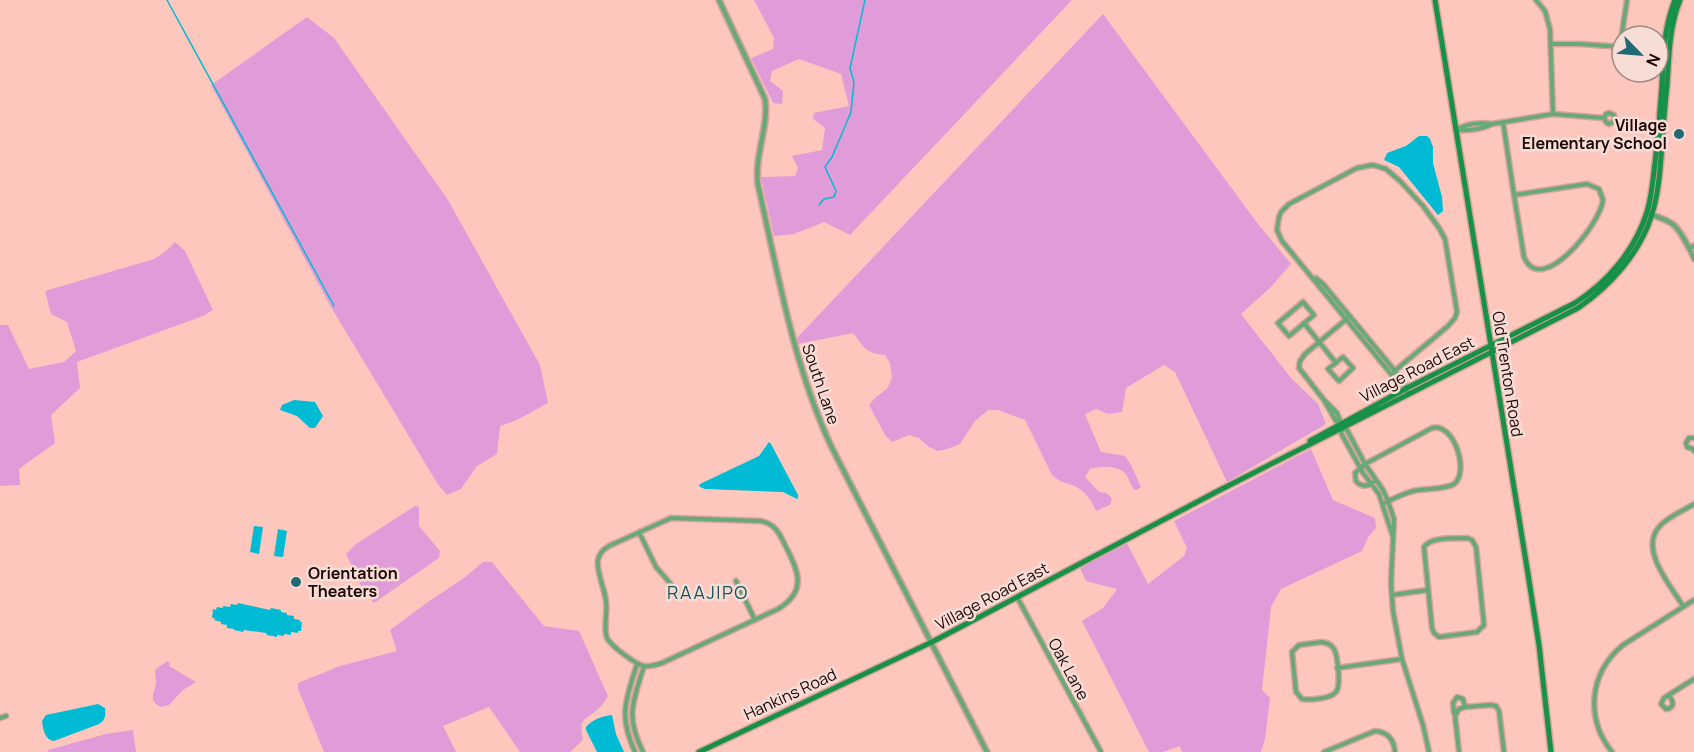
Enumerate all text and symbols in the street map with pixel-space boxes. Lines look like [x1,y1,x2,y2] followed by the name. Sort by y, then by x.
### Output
[1610,24,1670,84] north arrow
[1641,50,1666,70] text: N
[1522,114,1667,154] place label: Village Elementary School
[1672,127,1686,141] marker: Village Elementary School
[1487,309,1529,439] street label: Old Trenton Road
[1356,331,1478,407] street label: Village Road East
[797,341,845,427] street label: South Lane
[931,557,1053,635] street label: Village Road East
[308,562,398,602] place label: Orientation Theaters
[289,575,303,589] marker: Orientation Theaters
[667,580,749,604] district label: RAAJIPO
[1043,634,1095,704] street label: Oak Lane
[740,663,840,725] street label: Hankins Road

